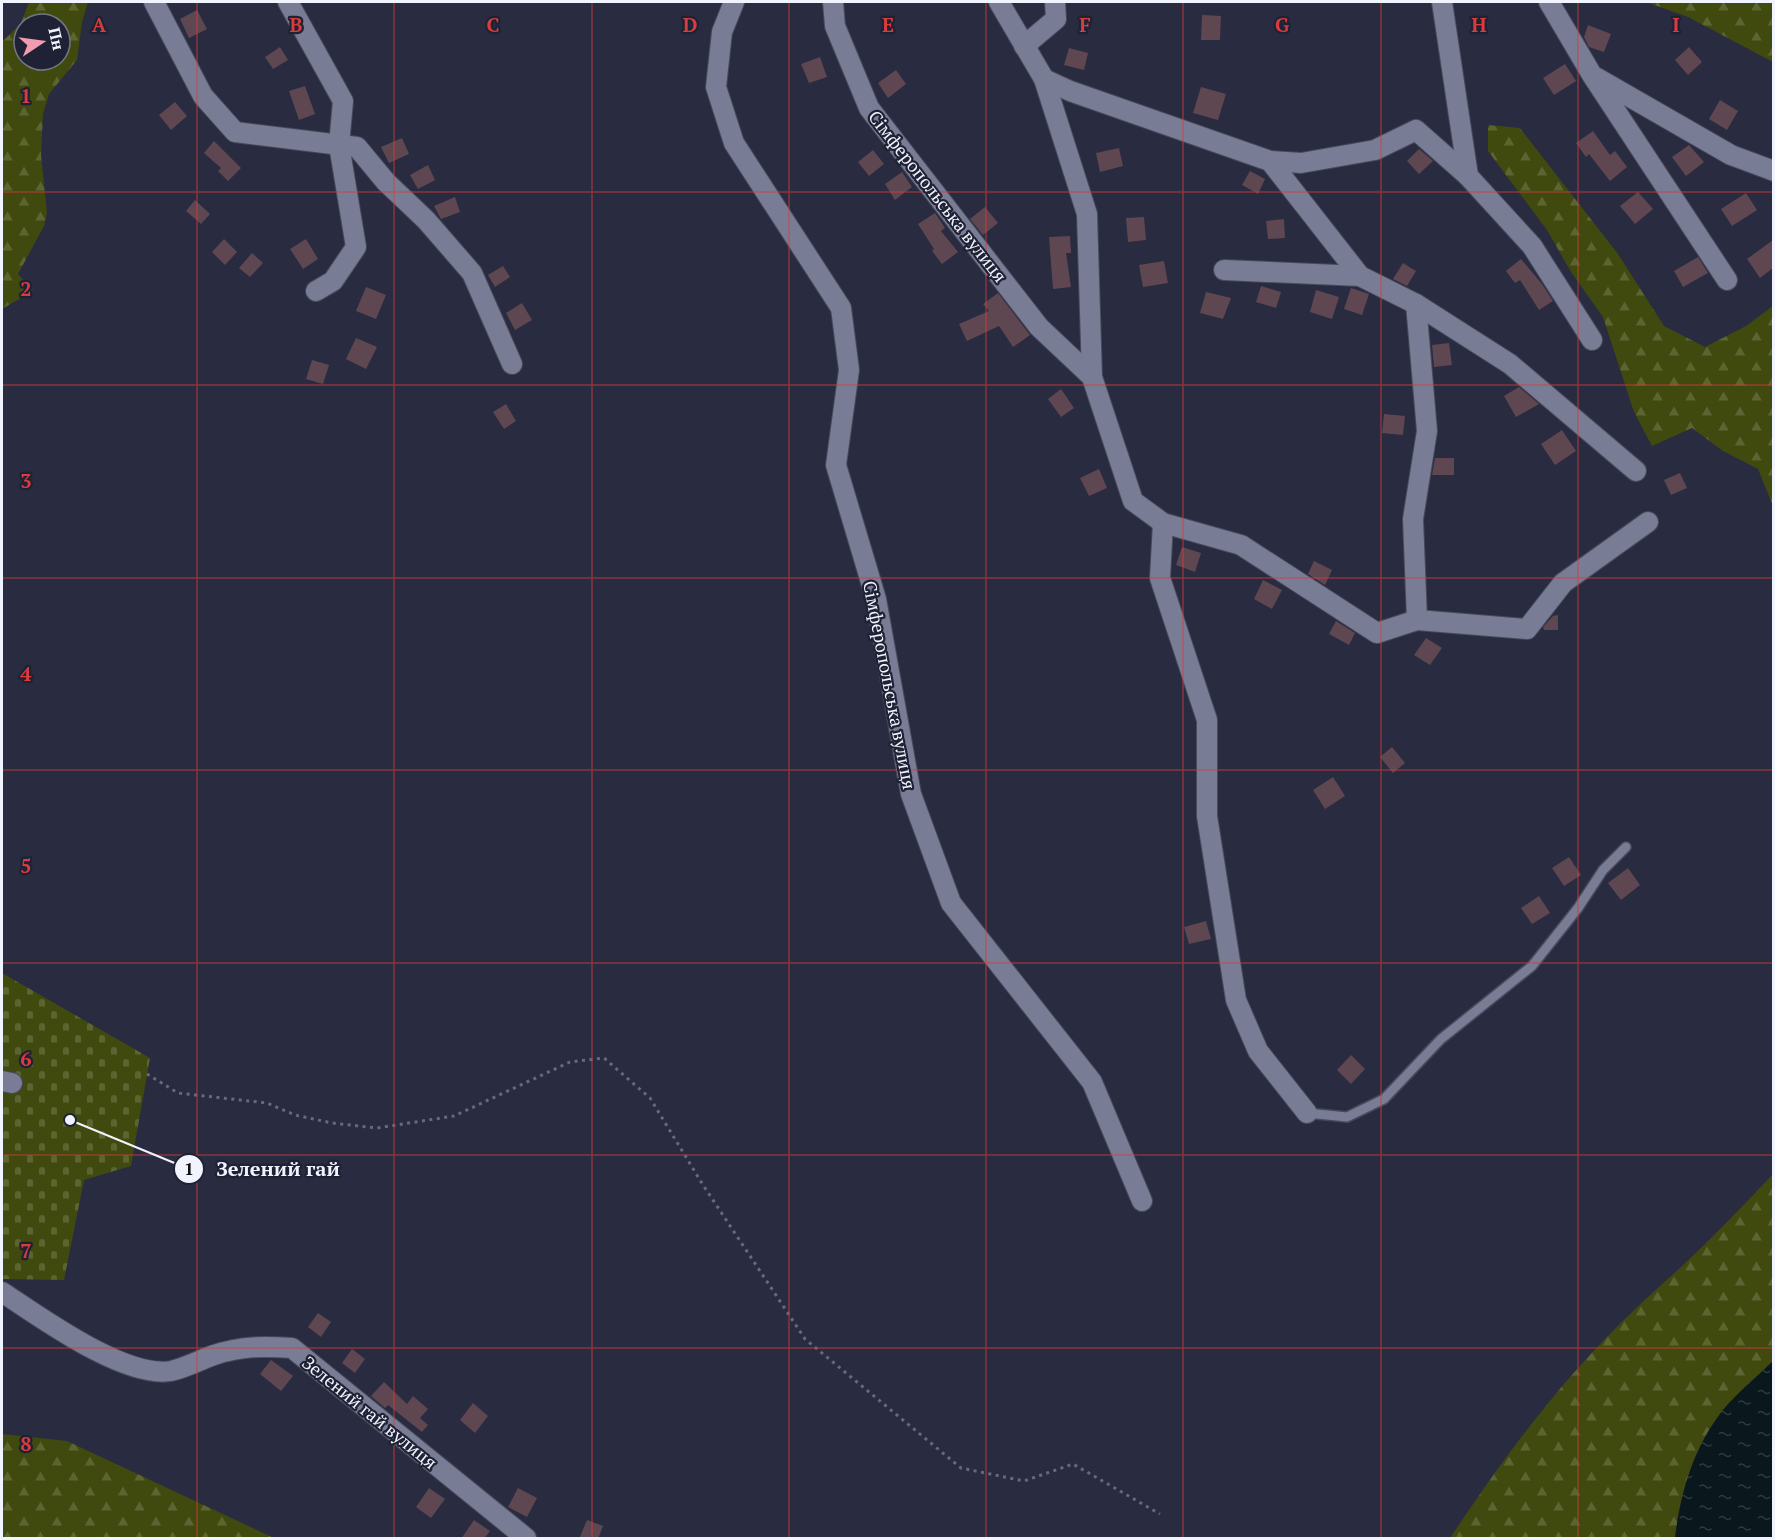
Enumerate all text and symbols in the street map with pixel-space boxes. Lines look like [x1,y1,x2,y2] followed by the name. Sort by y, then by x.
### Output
[92,11,107,38] text: A
[290,11,303,38] text: B
[486,11,500,38] text: C
[683,11,697,38] text: D
[882,11,894,38] text: E
[1079,11,1091,38] text: F
[1275,11,1289,38] text: G
[1471,11,1487,38] text: H
[1672,11,1680,38] text: I
[12,12,72,72] north arrow
[43,25,70,53] text: Пн
[20,82,32,109] text: 1
[863,105,1013,287] street label: Сімферопольська вулиця
[20,275,32,302] text: 2
[20,467,32,494] text: 3
[858,579,922,791] street label: Сімферопольська вулиця
[20,660,32,687] text: 4
[20,852,32,879] text: 5
[20,1045,32,1072] text: 6
[174,1150,352,1188] callout: Зелений гай
[216,1155,340,1182] text: Зелений гай
[184,1156,194,1180] text: 1
[20,1237,32,1264] text: 7
[298,1350,442,1474] street label: Зелений гай вулиця
[20,1430,32,1457] text: 8

